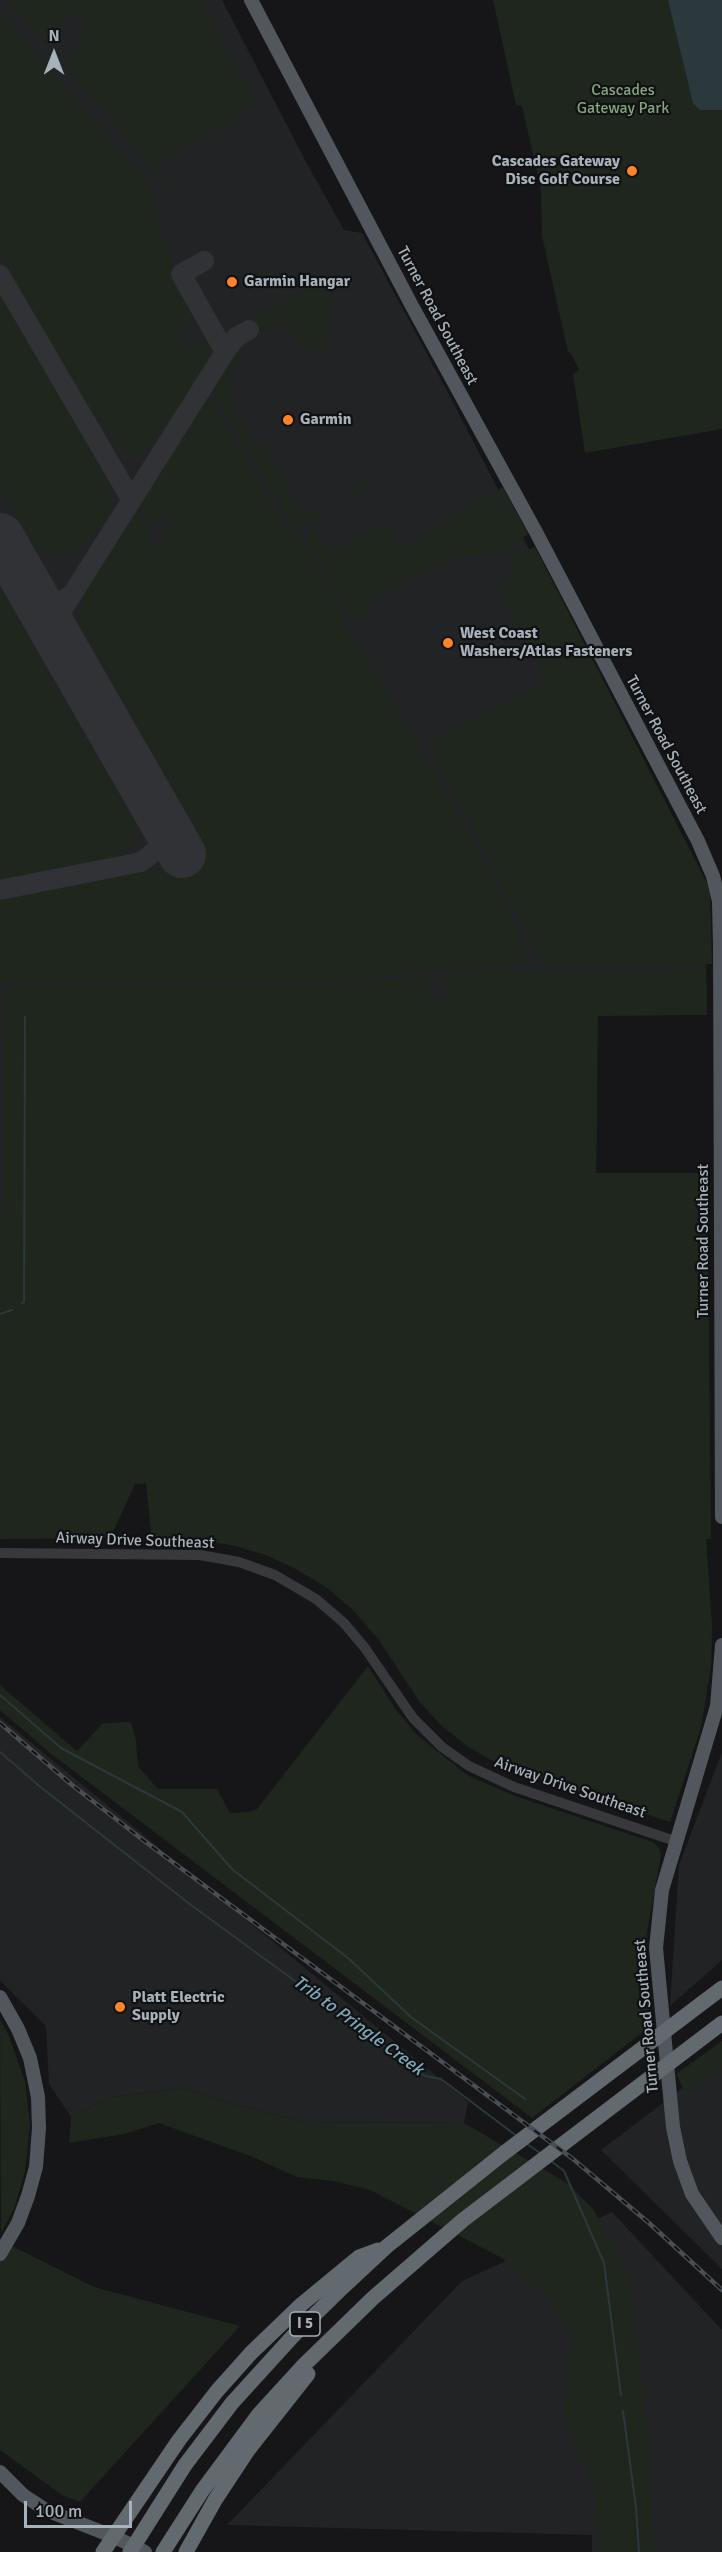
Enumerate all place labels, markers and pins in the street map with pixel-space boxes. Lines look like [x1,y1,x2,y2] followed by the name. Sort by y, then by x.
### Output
[492,152,620,190] place label: Cascades Gateway Disc Golf Course
[625,164,639,178] marker: Cascades Gateway Disc Golf Course
[244,272,350,292] place label: Garmin Hangar
[225,275,239,289] marker: Garmin Hangar
[300,410,351,430] place label: Garmin
[281,413,295,427] marker: Garmin
[460,624,632,662] place label: West Coast Washers/Atlas Fasteners
[441,636,455,650] marker: West Coast Washers/Atlas Fasteners
[132,1988,225,2026] place label: Platt Electric Supply
[113,2000,127,2014] marker: Platt Electric Supply

